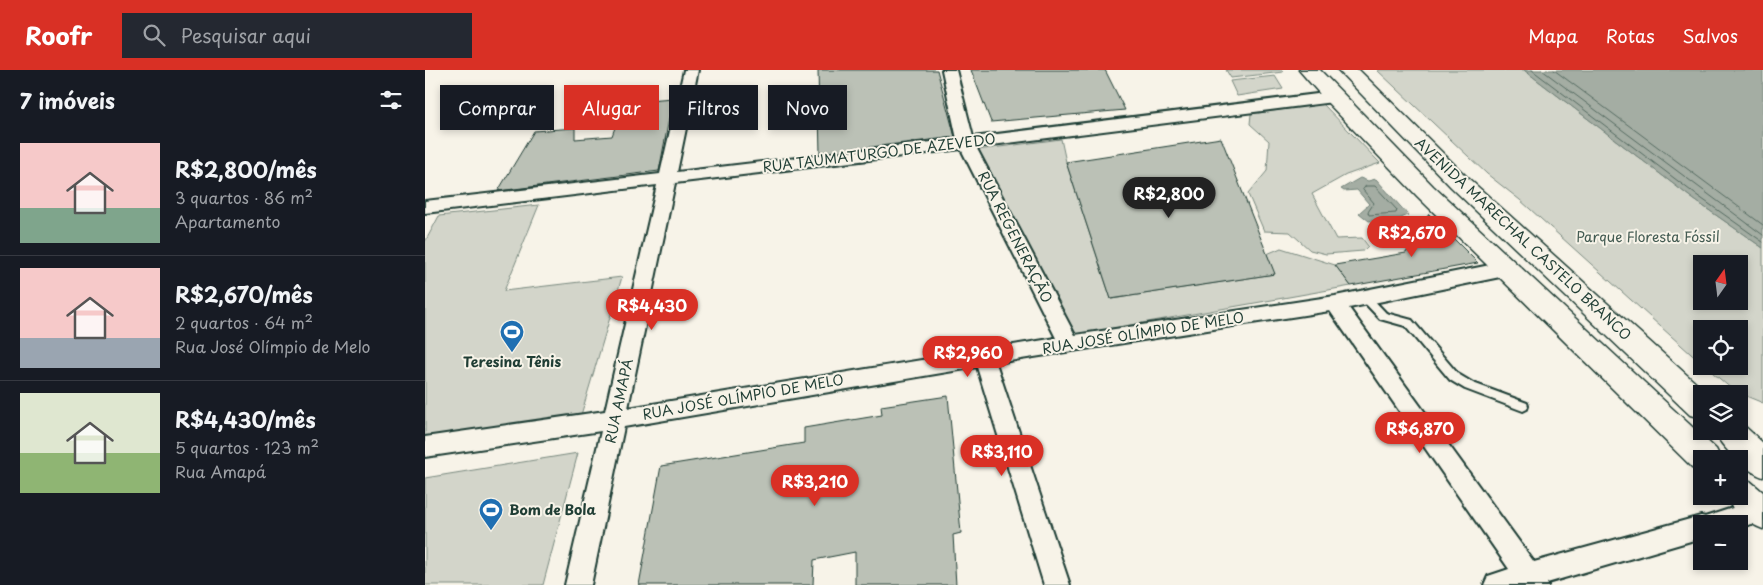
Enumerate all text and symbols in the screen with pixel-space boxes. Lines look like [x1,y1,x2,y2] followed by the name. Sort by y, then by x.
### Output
[122,13,472,58] search box
[25,17,92,53] text: Roofr
[140,21,168,49] icon: search
[180,21,311,49] text: Pesquisar aqui
[1528,22,1578,49] text: Mapa
[1606,22,1655,49] text: Rotas
[1683,22,1738,49] text: Salvos
[20,84,115,116] text: 7 imóveis
[440,85,554,130] chip: Comprar
[564,85,659,130] chip: Alugar
[669,85,758,130] chip: Filtros
[768,85,847,130] chip: Novo
[377,86,405,114] icon: filters
[761,128,997,177] street label: RUA TAUMATURGO DE AZEVEDO
[1410,132,1636,345] street label: AVENIDA MARECHAL CASTELO BRANCO
[175,153,317,185] text: R$2,800/mês
[60,163,120,223] icon: home
[973,167,1058,306] street label: RUA REGENERAÇÃO
[1123,176,1215,219] pin: R$2,800
[1134,181,1204,205] text: R$2,800
[175,185,313,209] text: 3 quartos · 86 m²
[175,209,280,233] text: Apartamento
[1366,216,1458,258] pin: R$2,670
[1378,220,1446,244] text: R$2,670
[1576,226,1720,247] park label: Parque Floresta Fóssil
[1693,255,1747,310] north arrow
[1693,255,1748,570] map controls
[175,278,313,310] text: R$2,670/mês
[60,288,120,348] icon: home
[606,288,698,331] pin: R$4,430
[617,293,687,317] text: R$4,430
[1041,306,1245,359] street label: RUA JOSÉ OLÍMPIO DE MELO
[175,310,313,334] text: 2 quartos · 64 m²
[499,319,525,353] sports icon: Teresina Tênis
[1693,320,1748,375] button: locate
[175,334,370,358] text: Rua José Olímpio de Melo
[922,336,1014,378] pin: R$2,960
[934,340,1002,364] text: R$2,960
[463,351,561,372] place label: Teresina Tênis
[599,356,638,445] street label: RUA AMAPÁ
[641,368,845,425] street label: RUA JOSÉ OLÍMPIO DE MELO
[1693,385,1748,440] button: layers
[175,403,316,435] text: R$4,430/mês
[1374,412,1466,454] pin: R$6,870
[60,413,120,473] icon: home
[1386,416,1454,440] text: R$6,870
[956,434,1048,477] pin: R$3,110
[175,435,319,459] text: 5 quartos · 123 m²
[971,439,1033,463] text: R$3,110
[1693,450,1748,505] button: +
[175,459,266,483] text: Rua Amapá
[769,464,861,507] pin: R$3,210
[782,469,848,493] text: R$3,210
[478,497,504,531] sports icon: Bom de Bola
[509,499,596,520] place label: Bom de Bola
[1693,515,1748,570] button: −

